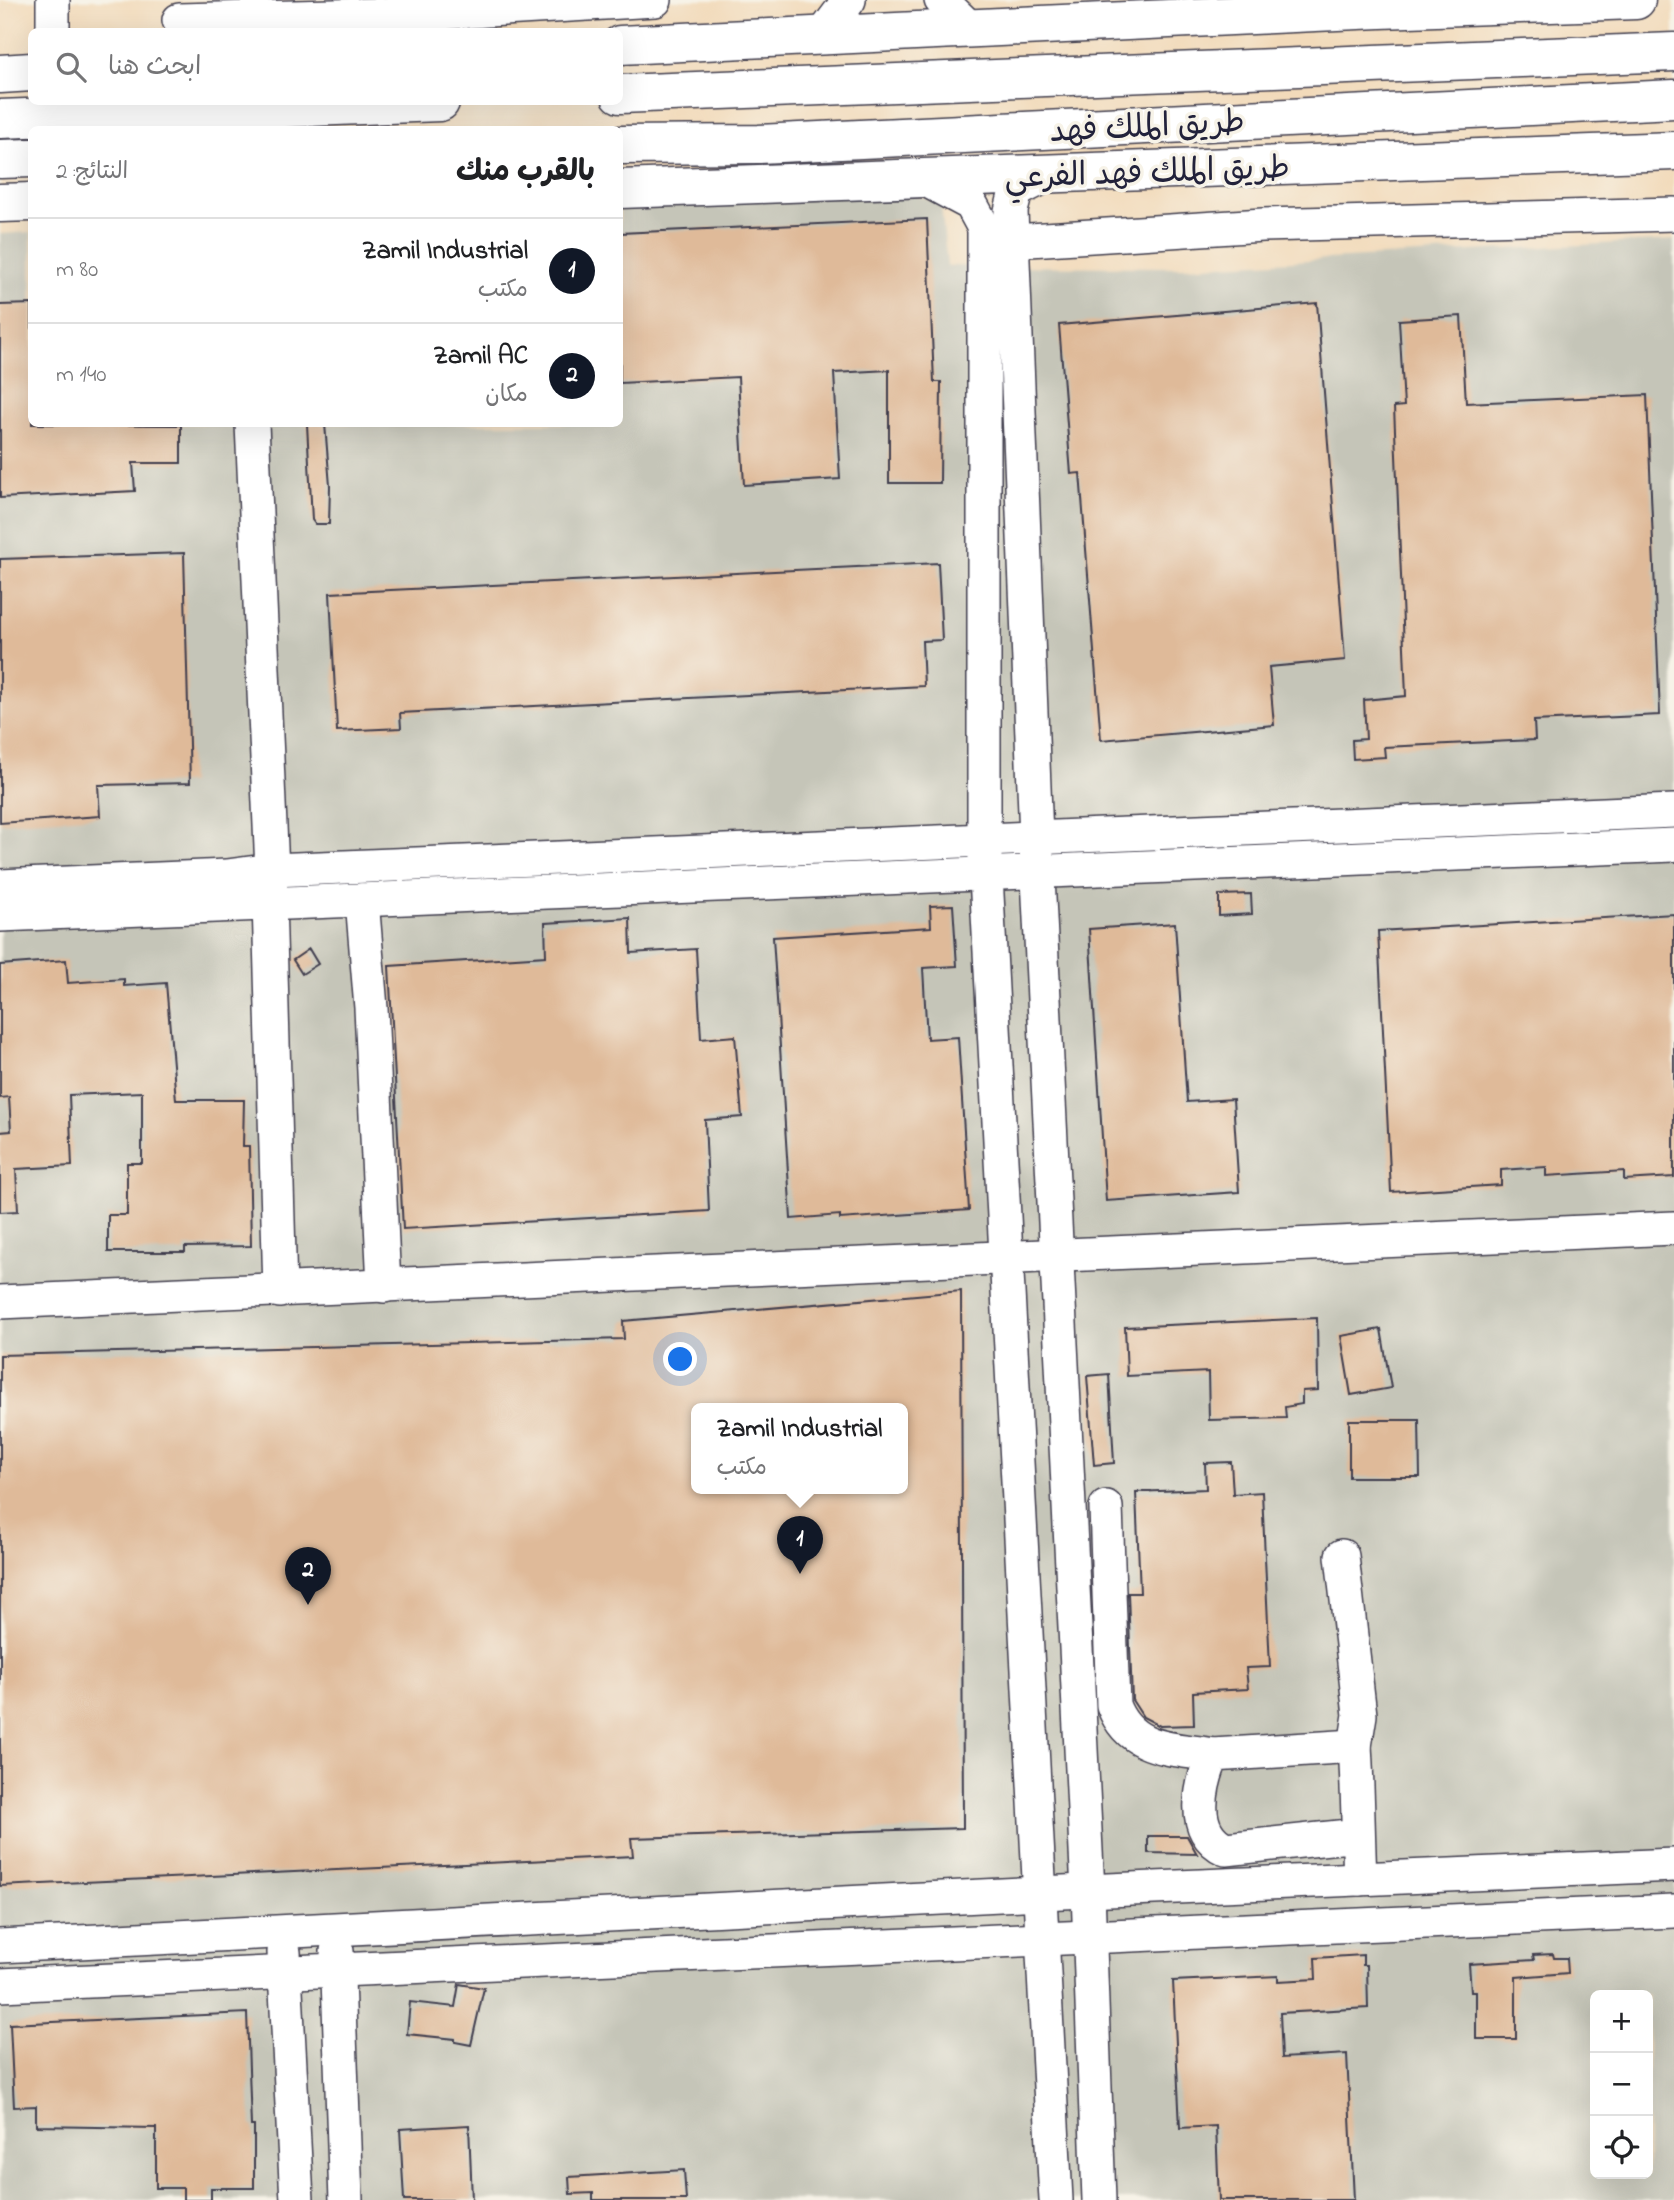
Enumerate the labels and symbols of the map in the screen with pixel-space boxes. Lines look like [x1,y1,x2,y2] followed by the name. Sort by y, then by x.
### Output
[1048,100,1246,157] street label: طريق الملك فهد
[1004,146,1291,204] street label: طريق الملك فهد الفرعي
[663,1342,697,1376] your location
[777,1516,823,1574] pin: 1
[285,1547,331,1605] pin: 2

